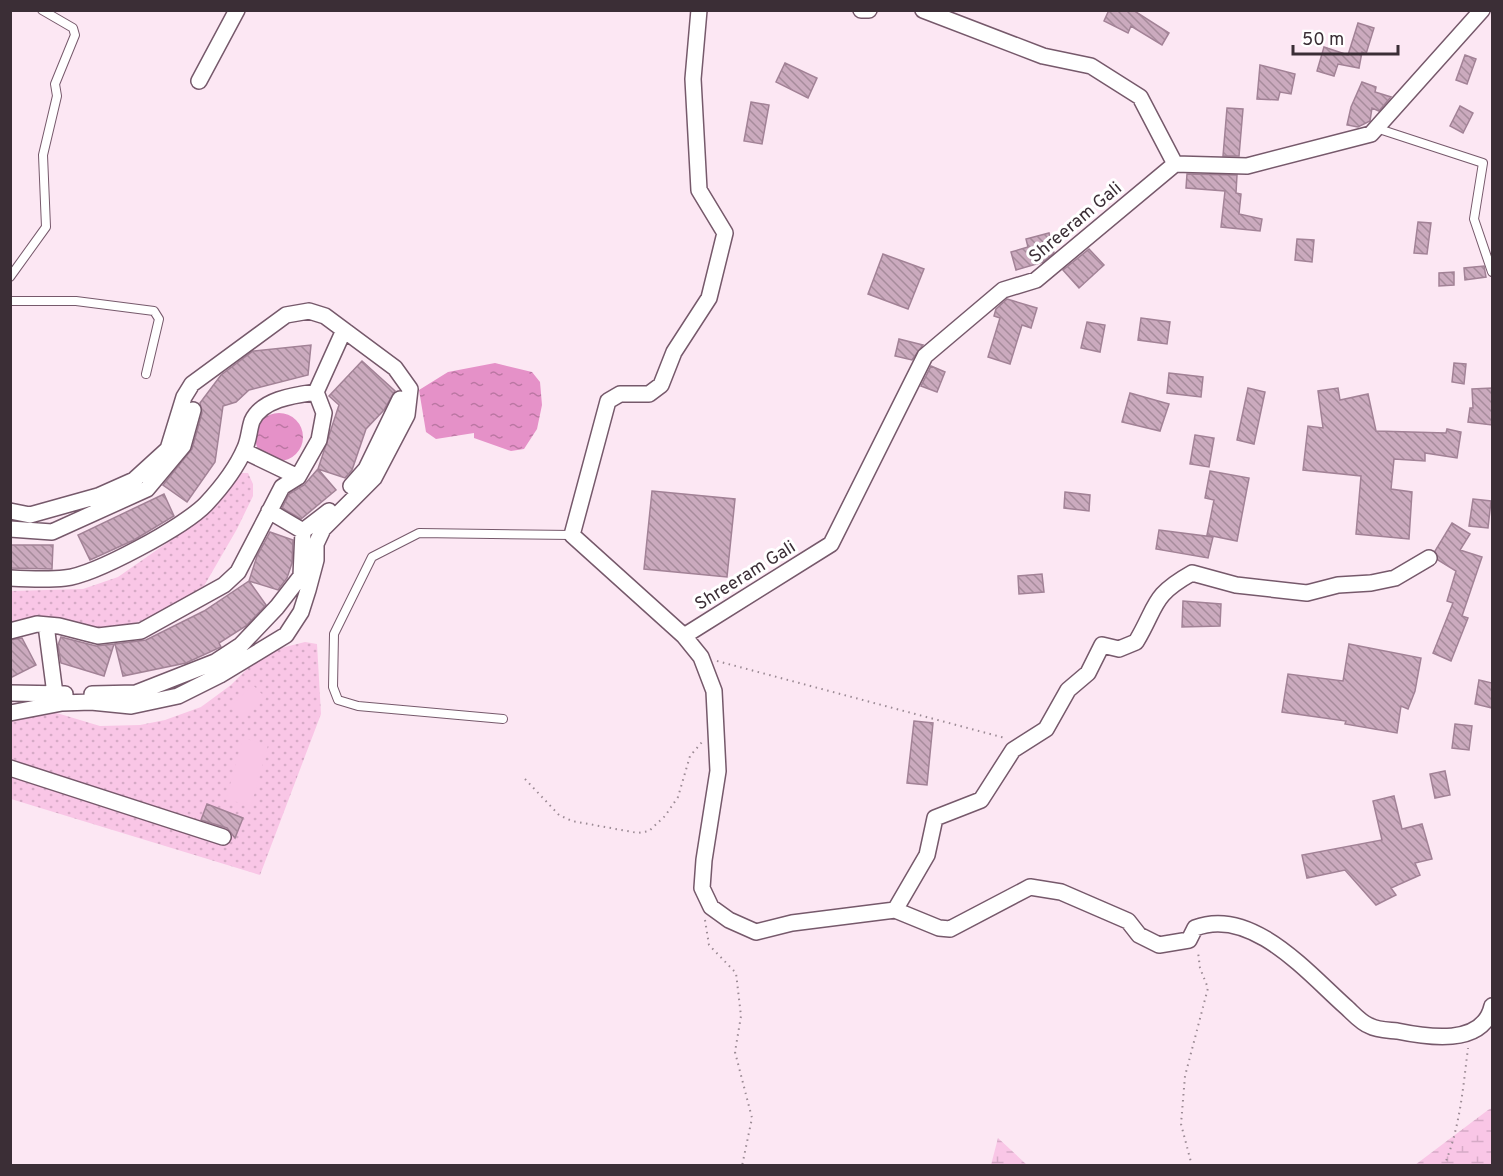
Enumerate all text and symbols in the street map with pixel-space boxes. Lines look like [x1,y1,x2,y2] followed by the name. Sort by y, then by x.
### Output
[1293,18,1398,56] scale bar
[1302,29,1344,52] text: 50 m
[1025,178,1127,269] street label: Shreeram Gali
[691,536,800,616] street label: Shreeram Gali

